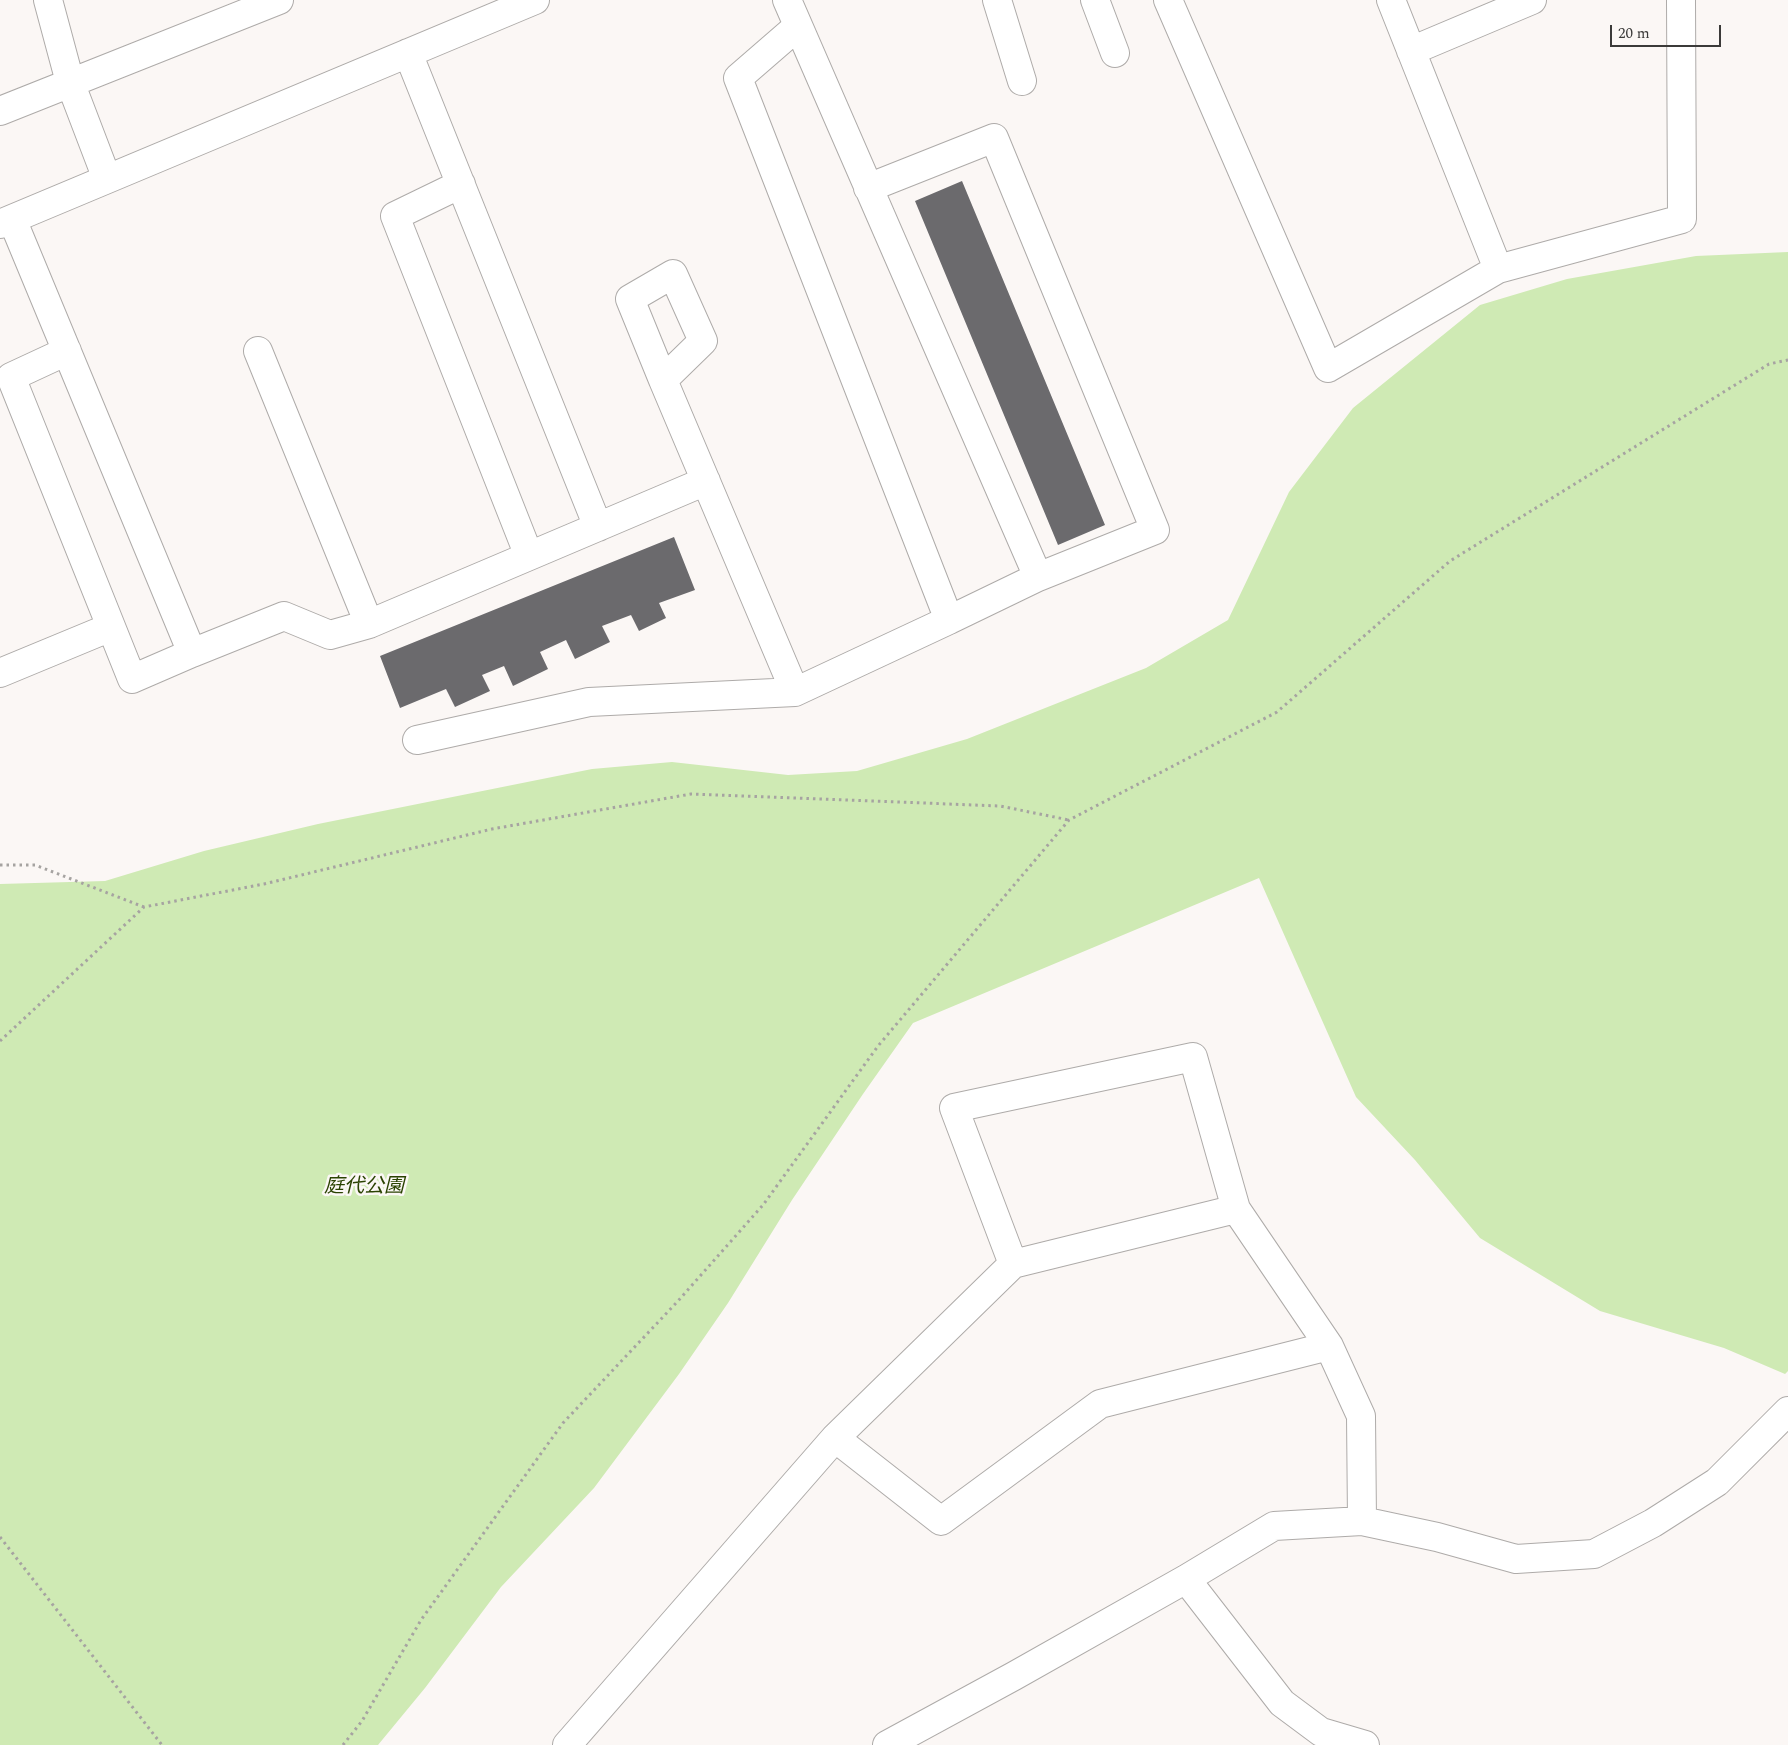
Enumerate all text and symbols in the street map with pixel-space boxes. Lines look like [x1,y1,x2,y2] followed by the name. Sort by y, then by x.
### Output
[1613,15,1724,47] scale bar
[1618,22,1650,45] text: 20 m
[324,1176,404,1200] park label: 庭代公園

